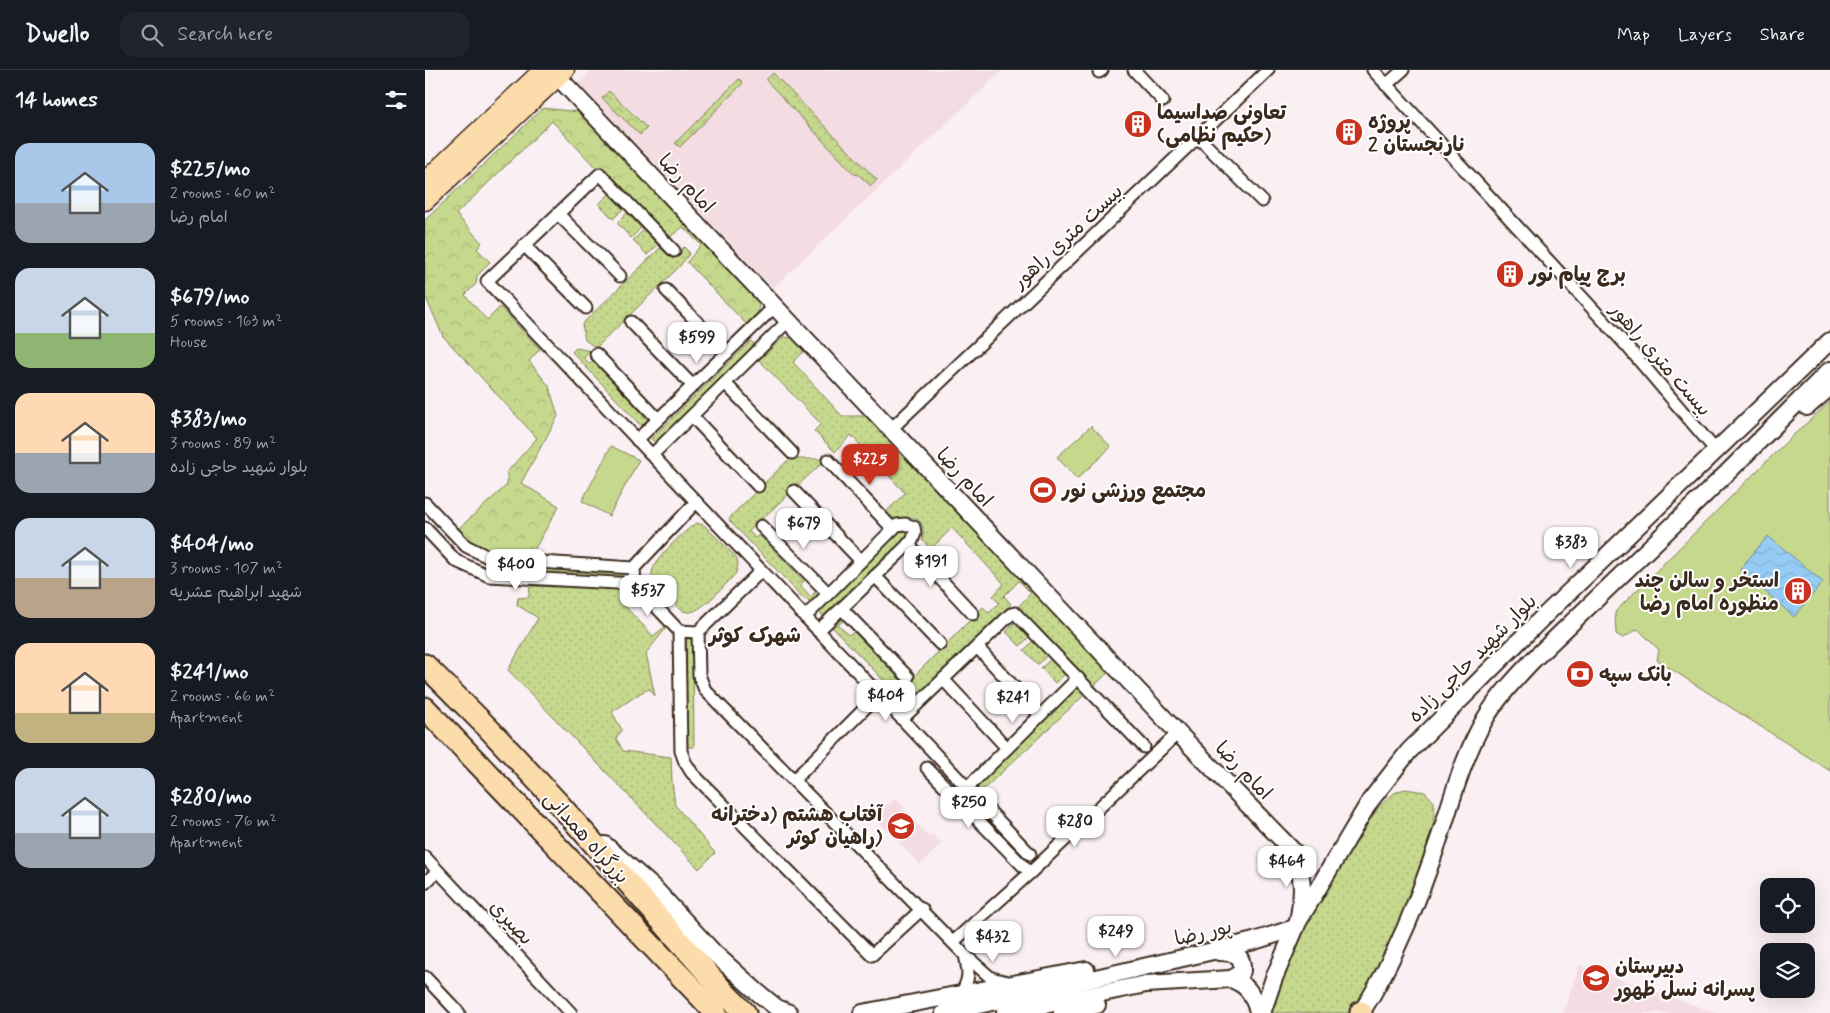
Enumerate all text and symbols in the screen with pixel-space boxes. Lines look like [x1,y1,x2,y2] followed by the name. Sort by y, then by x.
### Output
[120,12,470,57] search box
[25,19,90,50] text: Dwello
[138,21,166,49] icon: search
[178,22,273,47] text: Search here
[1617,23,1650,47] text: Map
[1678,23,1732,47] text: Layers
[1760,23,1805,47] text: Share
[15,86,98,114] text: 14 homes
[382,86,410,114] icon: filters
[1157,100,1287,150] place label: تعاونی صداسیما (حکیم نظامی)
[1123,109,1153,139] building icon: تعاونی صداسیما (حکیم نظامی)
[1368,109,1466,159] place label: پروژه نارنجستان 2
[1334,117,1364,147] building icon: پروژه نارنجستان 2
[651,148,720,220] street label: امام رضا
[170,155,250,183] text: $225/mo
[55,163,115,223] icon: home
[1006,179,1129,296] street label: بیست متری راهور
[170,183,275,204] text: 2 rooms · 60 m²
[170,207,228,228] text: امام رضا
[1495,259,1525,289] building icon: برج پیام نور
[1528,262,1626,289] place label: برج پیام نور
[170,283,250,311] text: $679/mo
[55,288,115,348] icon: home
[1602,297,1717,423] street label: بیست متری راهور
[170,311,282,332] text: 5 rooms · 163 m²
[667,322,727,364] pin: $599
[679,327,715,348] text: $599
[170,332,208,353] text: House
[170,405,247,433] text: $383/mo
[55,413,115,473] icon: home
[170,433,276,454] text: 3 rooms · 89 m²
[929,442,998,514] street label: امام رضا
[840,444,900,486] pin: $225
[853,449,887,470] text: $225
[170,457,308,478] text: بلوار شهید حاجی زاده
[1028,475,1058,505] sports icon: مجتمع ورزشی نور
[1061,478,1206,505] place label: مجتمع ورزشی نور
[774,508,834,550] pin: $679
[787,513,821,534] text: $679
[1541,526,1601,569] pin: $383
[170,530,254,558] text: $404/mo
[1555,532,1587,553] text: $383
[55,538,115,598] icon: home
[901,546,961,588] pin: $191
[486,548,546,591] pin: $400
[915,551,947,572] text: $191
[497,554,535,575] text: $400
[170,558,283,579] text: 3 rooms · 107 m²
[1635,568,1779,618] place label: استخر و سالن چند منظوره امام رضا
[618,574,678,617] pin: $537
[1783,576,1813,606] building icon: استخر و سالن چند منظوره امام رضا
[631,580,665,601] text: $537
[170,582,302,603] text: شهید ابراهیم عشریه
[1403,589,1543,729] street label: بلوار شهید حاجی زاده
[707,622,801,650] district label: شهرک کوثر
[170,658,248,686] text: $241/mo
[1565,659,1595,689] bank icon: بانک سپه
[1599,662,1672,689] place label: بانک سپه
[55,663,115,723] icon: home
[856,680,916,722] pin: $404
[983,682,1043,724] pin: $241
[867,685,905,706] text: $404
[170,686,275,707] text: 2 rooms · 66 m²
[996,687,1030,708] text: $241
[170,707,243,728] text: Apartment
[1208,736,1278,806] street label: امام رضا
[170,783,252,811] text: $280/mo
[537,786,635,890] street label: بزرگراه همدانی
[939,786,999,829] pin: $250
[55,788,115,848] icon: home
[951,792,987,813] text: $250
[711,802,884,852] place label: آفتاب هشتم (دخترانه راهیان کوثر)
[1045,806,1105,848] pin: $280
[170,811,277,832] text: 2 rooms · 76 m²
[886,811,916,841] school or university icon: آفتاب هشتم (دخترانه راهیان کوثر)
[1057,811,1093,832] text: $280
[170,832,243,853] text: Apartment
[1257,846,1317,888] pin: $464
[1268,851,1306,872] text: $464
[1760,878,1815,998] map controls
[1760,878,1815,933] button: locate
[483,894,539,952] street label: بصیری
[1172,914,1235,953] street label: پور رضا
[1086,916,1146,958] pin: $249
[963,920,1023,963] pin: $432
[1098,921,1134,942] text: $249
[975,926,1011,947] text: $432
[1760,943,1815,998] button: layers
[1613,954,1755,1004] place label: دبیرستان پسرانه نسل ظهور
[1581,963,1611,993] school or university icon: دبیرستان پسرانه نسل ظهور

